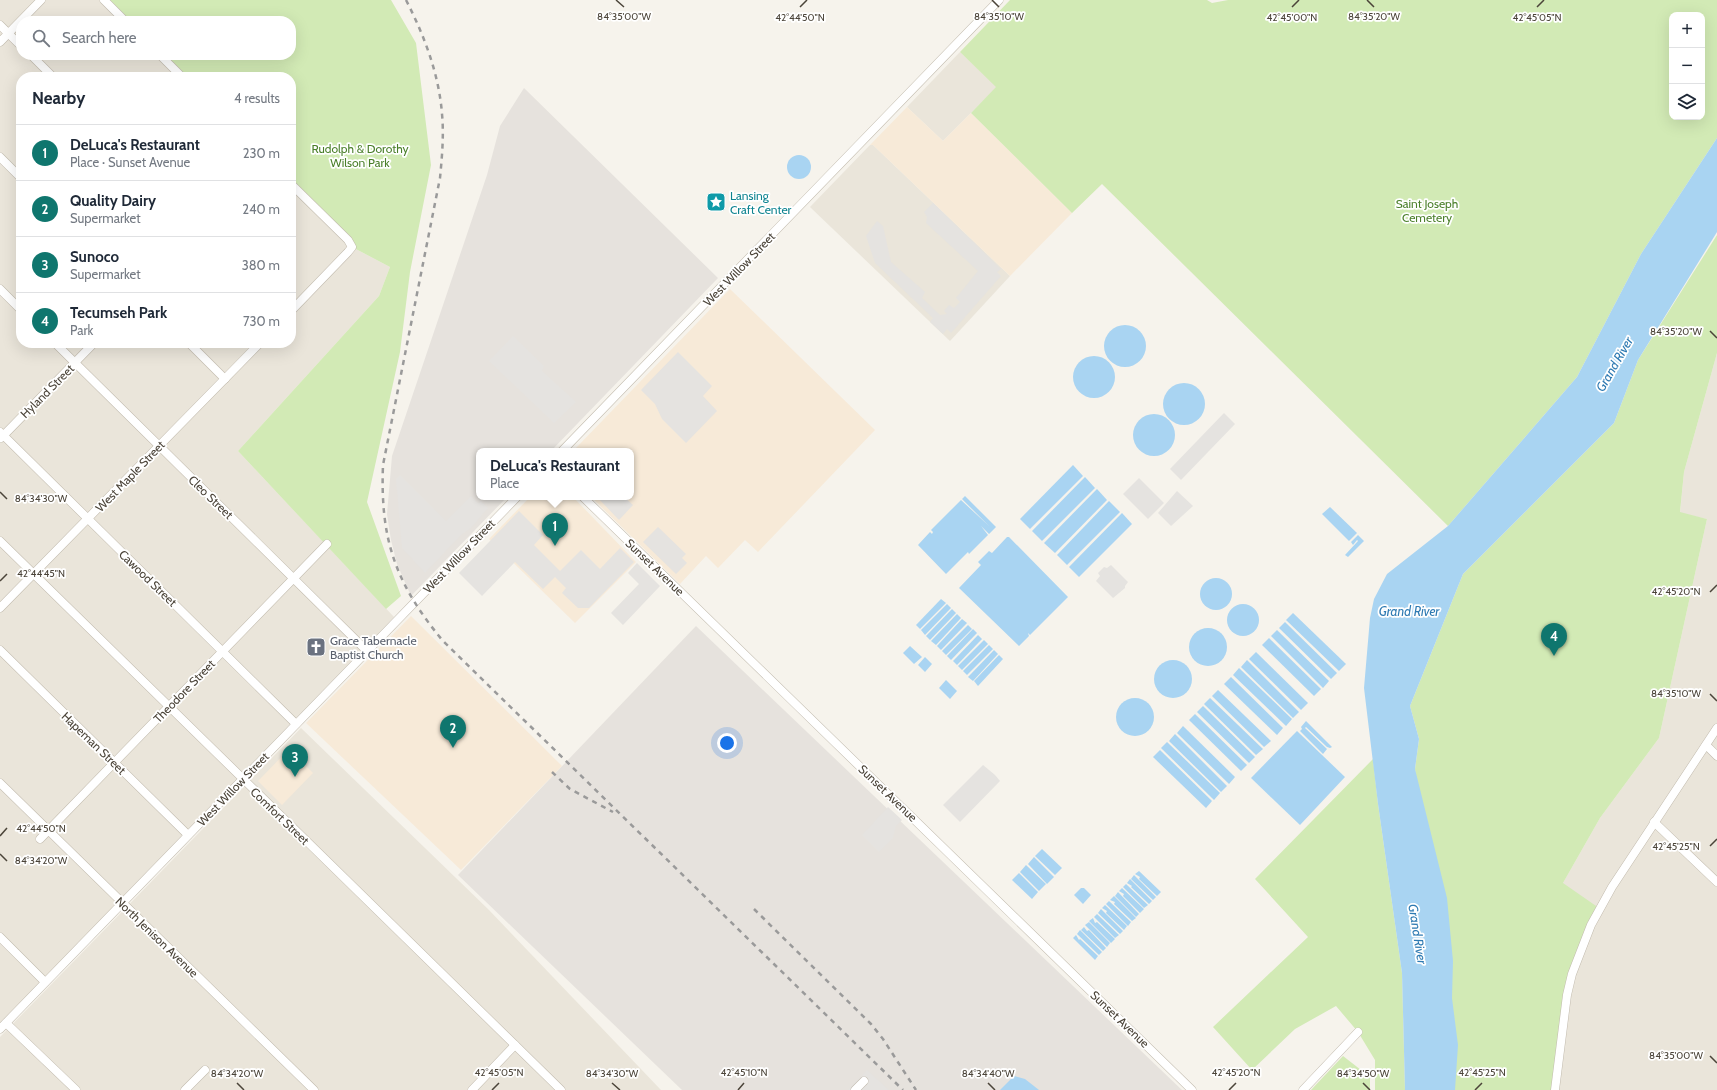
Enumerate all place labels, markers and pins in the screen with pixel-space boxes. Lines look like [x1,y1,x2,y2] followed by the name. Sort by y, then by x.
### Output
[730,188,792,217] place label: Lansing Craft Center
[705,191,727,213] place icon: Lansing Craft Center
[542,513,568,546] pin: 1
[1541,623,1567,656] pin: 4
[330,633,417,662] place label: Grace Tabernacle Baptist Church
[305,636,327,658] church icon: Grace Tabernacle Baptist Church
[440,715,466,748] pin: 2
[282,744,308,777] pin: 3

